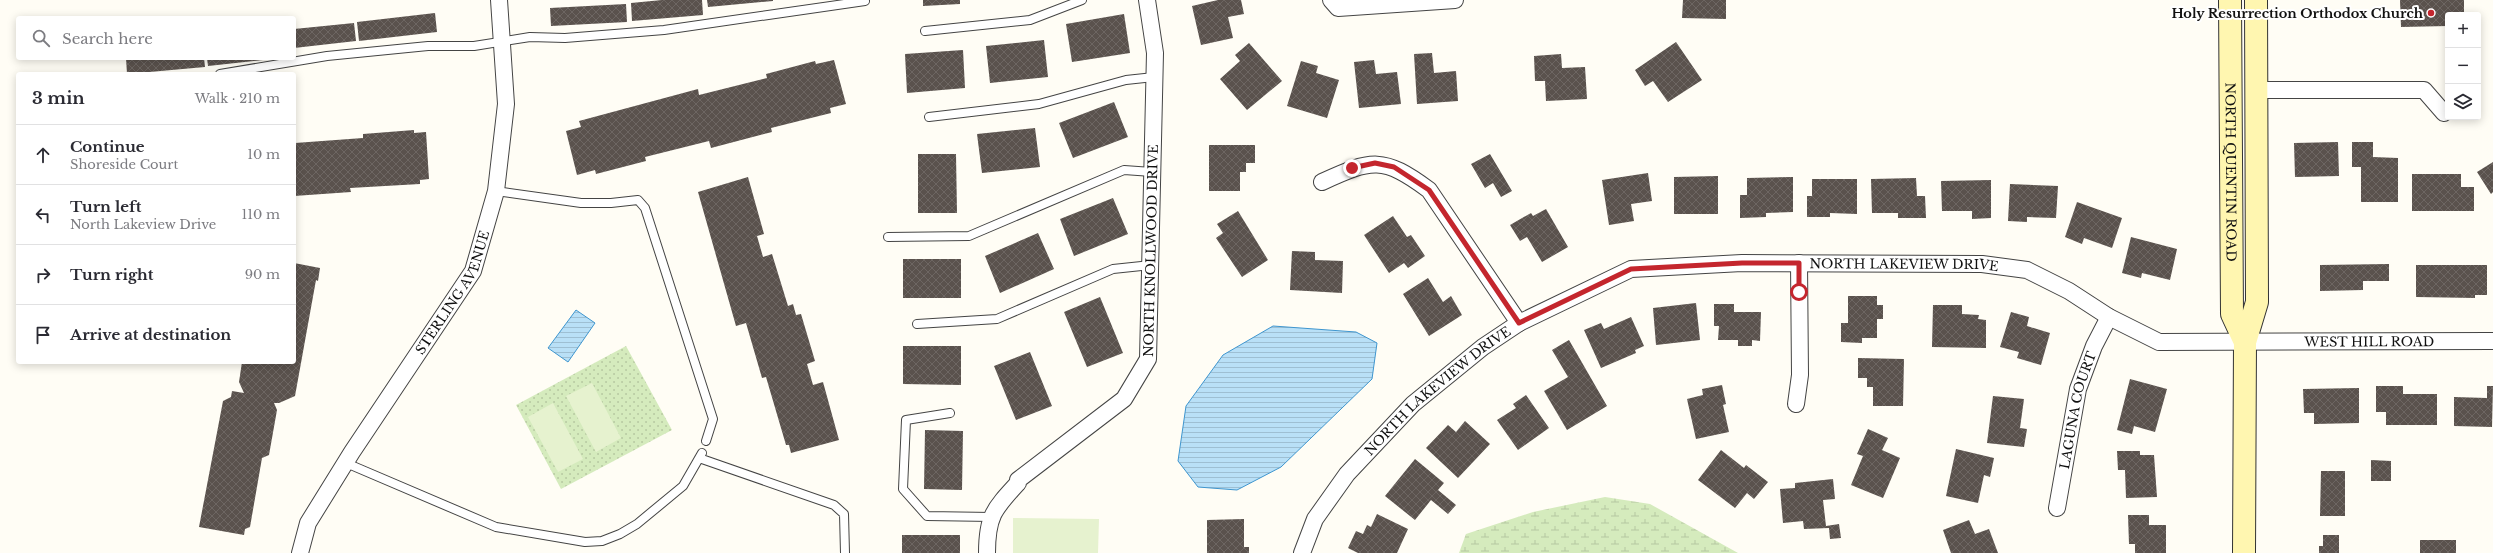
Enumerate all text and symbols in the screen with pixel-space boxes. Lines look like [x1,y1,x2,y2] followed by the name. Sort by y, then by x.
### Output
[2171,5,2424,22] place label: Holy Resurrection Orthodox Church
[2426,8,2436,18] marker: Holy Resurrection Orthodox Church
[2445,12,2481,120] map controls
[2445,12,2481,48] button: +
[16,16,296,60] search box
[30,27,52,49] icon: search
[62,29,153,48] text: Search here
[2445,48,2481,84] button: −
[2222,82,2240,262] street label: NORTH QUENTIN ROAD
[2445,84,2481,120] button: layers
[32,88,85,109] text: 3 min
[195,90,280,107] text: Walk · 210 m
[70,137,145,156] text: Continue
[32,144,54,166] icon: ahead
[1140,144,1161,357] street label: NORTH KNOLLWOOD DRIVE
[247,146,280,163] text: 10 m
[70,156,178,173] text: Shoreside Court
[1343,159,1361,177] route end
[70,197,141,216] text: Turn left
[32,204,54,226] icon: left
[241,206,280,223] text: 110 m
[70,216,216,233] text: North Lakeview Drive
[411,228,493,358] street label: STERLING AVENUE
[1810,255,2000,275] street label: NORTH LAKEVIEW DRIVE
[32,264,54,286] icon: right
[70,265,153,284] text: Turn right
[245,266,280,283] text: 90 m
[1790,283,1808,301] route start
[1361,322,1514,459] street label: NORTH LAKEVIEW DRIVE
[32,324,54,346] icon: arrive
[70,325,231,344] text: Arrive at destination
[2303,333,2434,350] street label: WEST HILL ROAD
[2056,348,2100,470] street label: LAGUNA COURT

